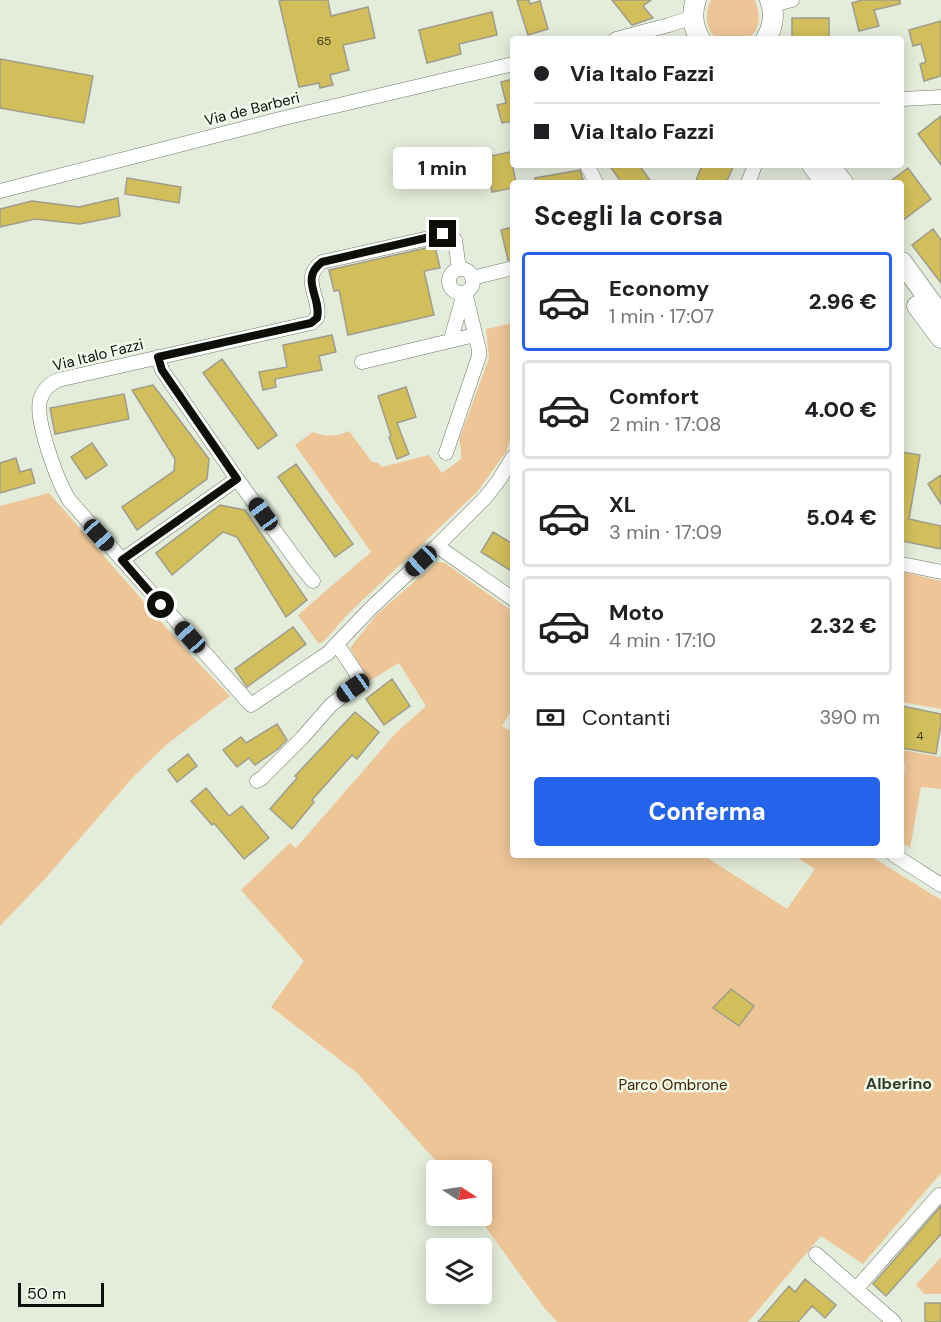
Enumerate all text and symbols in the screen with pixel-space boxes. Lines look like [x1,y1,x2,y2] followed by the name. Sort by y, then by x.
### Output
[317,33,331,49] house number: 65
[570,59,714,88] text: Via Italo Fazzi
[202,87,302,131] street label: Via de Barberi
[570,117,714,146] text: Via Italo Fazzi
[394,147,492,189] callout: 1 min
[418,155,467,181] text: 1 min
[534,198,723,233] text: Scegli la corsa
[429,220,456,247] route end
[609,274,709,303] text: Economy
[537,275,591,329] icon: car
[809,287,877,316] text: 2.96 €
[609,303,714,329] text: 1 min · 17:07
[51,334,145,376] street label: Via Italo Fazzi
[609,382,699,411] text: Comfort
[537,383,591,437] icon: car
[804,395,877,424] text: 4.00 €
[609,411,721,437] text: 2 min · 17:08
[609,490,636,519] text: XL
[537,491,591,545] icon: car
[245,494,281,534] car
[806,503,877,532] text: 5.04 €
[80,516,118,554] car
[609,519,722,545] text: 3 min · 17:09
[402,542,440,580] car
[147,591,174,618] route start
[609,598,664,627] text: Moto
[537,599,591,653] icon: car
[810,611,877,640] text: 2.32 €
[171,618,209,656] car
[609,627,716,653] text: 4 min · 17:10
[333,670,373,706] car
[534,701,567,734] icon: cash
[582,703,671,732] text: Contanti
[819,704,880,730] text: 390 m
[916,728,924,744] house number: 4
[534,777,880,846] button: Conferma
[866,1073,932,1094] district label: Alberino
[619,1075,727,1095] park label: Parco Ombrone
[426,1160,492,1226] north arrow
[426,1160,492,1304] map controls
[426,1238,492,1304] button: layers
[18,1280,104,1308] scale bar
[27,1283,66,1304] text: 50 m

